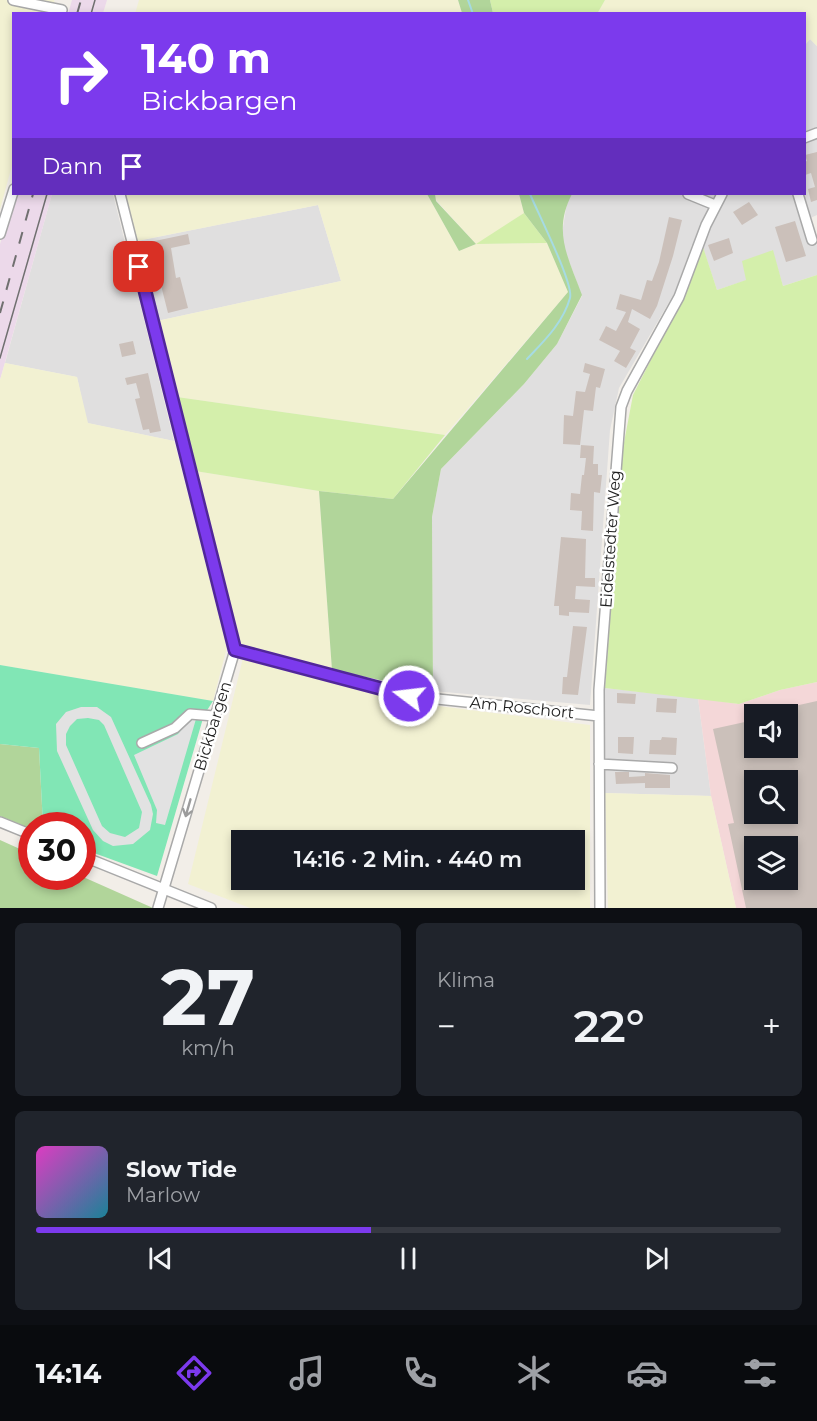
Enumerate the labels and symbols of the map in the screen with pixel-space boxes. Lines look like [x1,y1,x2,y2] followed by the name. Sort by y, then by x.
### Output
[113,241,164,292] pin
[596,469,625,609] street label: Eidelstedter Weg
[377,664,441,728] position arrow
[190,679,235,773] street label: Bickbargen
[469,693,576,722] street label: Am Roschort
[182,799,193,818] one-way arrow
[18,812,96,890] speed limit sign: 30

